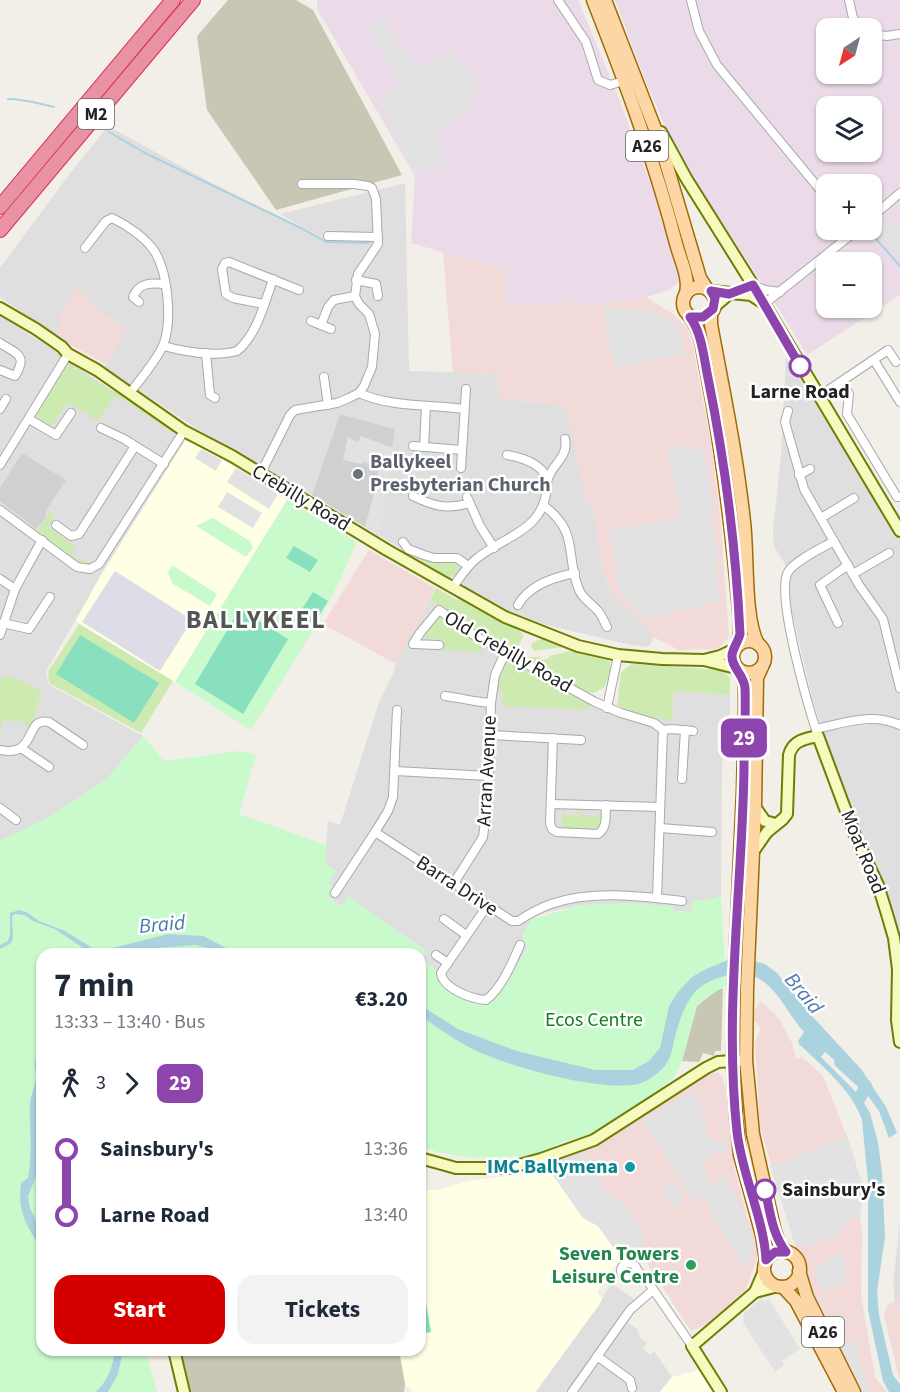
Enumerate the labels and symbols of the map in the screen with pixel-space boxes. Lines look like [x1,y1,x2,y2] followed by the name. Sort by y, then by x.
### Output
[816,18,882,84] north arrow
[78,99,114,129] road number: M2
[626,131,668,161] road number: A26
[789,355,811,377] marker: Larne Road
[750,378,850,406] place label: Larne Road
[370,448,551,499] place label: Ballykeel Presbyterian Church
[246,458,356,538] street label: Crebilly Road
[351,467,365,481] marker: Ballykeel Presbyterian Church
[186,601,326,638] district label: BALLYKEEL
[439,604,577,700] street label: Old Crebilly Road
[470,715,504,827] street label: Arran Avenue
[717,718,771,758] line badge: 29
[833,806,893,898] street label: Moat Road
[411,849,504,923] street label: Barra Drive
[138,907,187,941] water label: Braid
[778,966,831,1021] water label: Braid
[545,1006,643,1034] park label: Ecos Centre
[487,1153,618,1181] place label: IMC Ballymena
[623,1160,637,1174] marker: IMC Ballymena
[782,1176,885,1204] place label: Sainsbury's
[754,1179,776,1201] marker: Sainsbury's
[551,1240,679,1291] place label: Seven Towers Leisure Centre
[684,1258,698,1272] marker: Seven Towers Leisure Centre
[802,1317,844,1347] road number: A26

